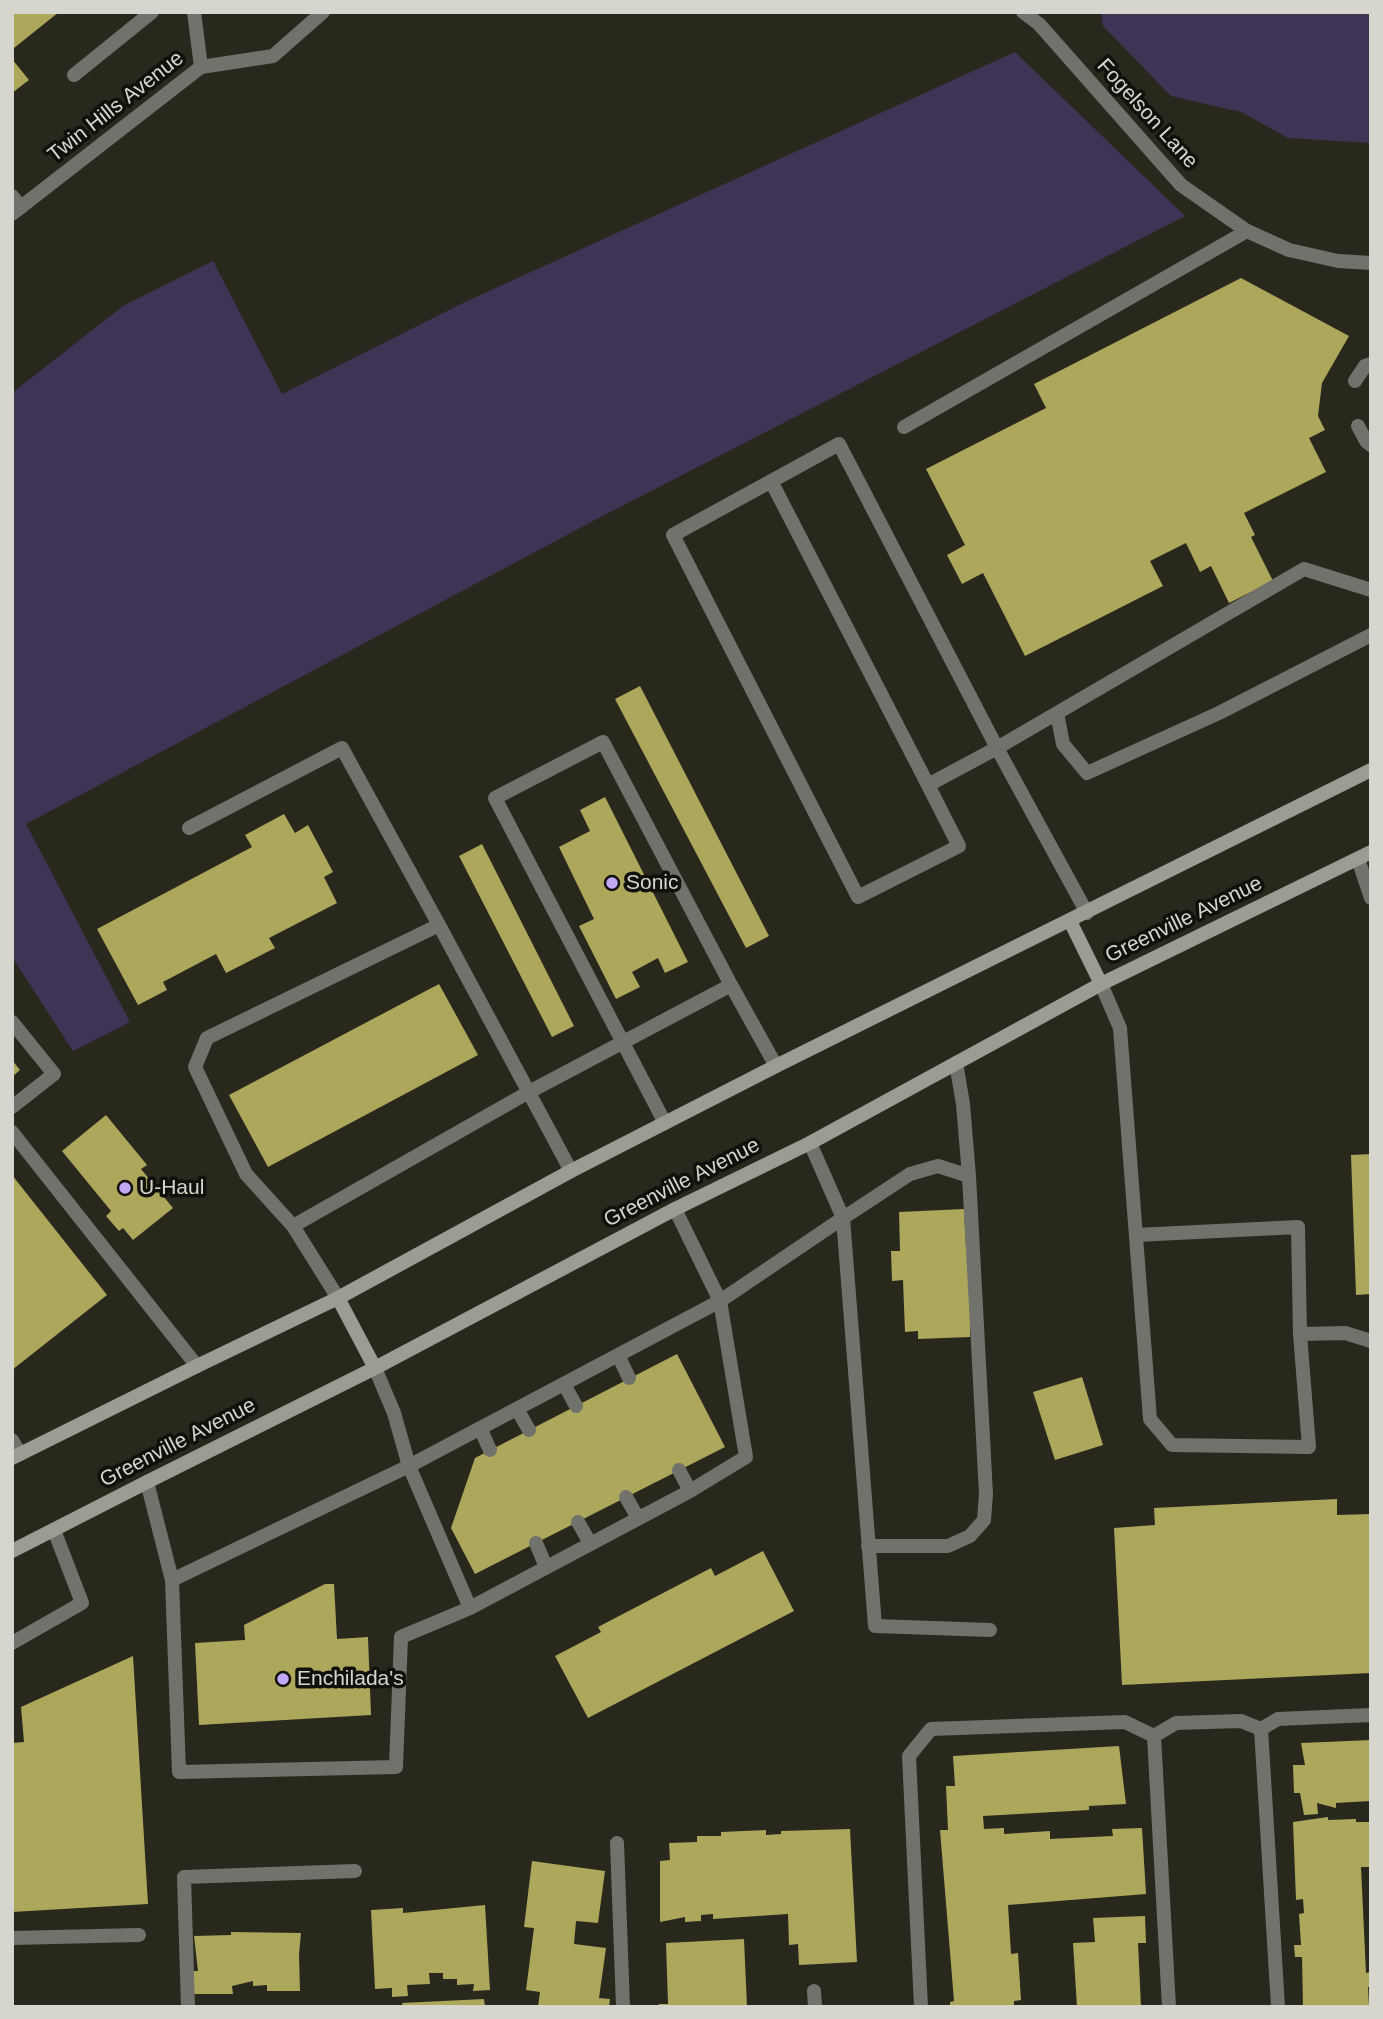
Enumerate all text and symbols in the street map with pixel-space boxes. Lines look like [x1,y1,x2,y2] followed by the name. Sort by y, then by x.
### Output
[43,46,189,168] street label: Twin Hills Avenue
[1091,54,1203,174] street label: Fogelson Lane
[626,870,679,896] place label: Sonic
[1102,871,1266,969] street label: Greenville Avenue
[604,875,620,891] marker: Sonic
[600,1133,764,1233] street label: Greenville Avenue
[139,1175,204,1201] place label: U-Haul
[117,1180,133,1196] marker: U-Haul
[96,1393,260,1493] street label: Greenville Avenue
[297,1666,404,1692] place label: Enchilada's
[275,1671,291,1687] marker: Enchilada's

